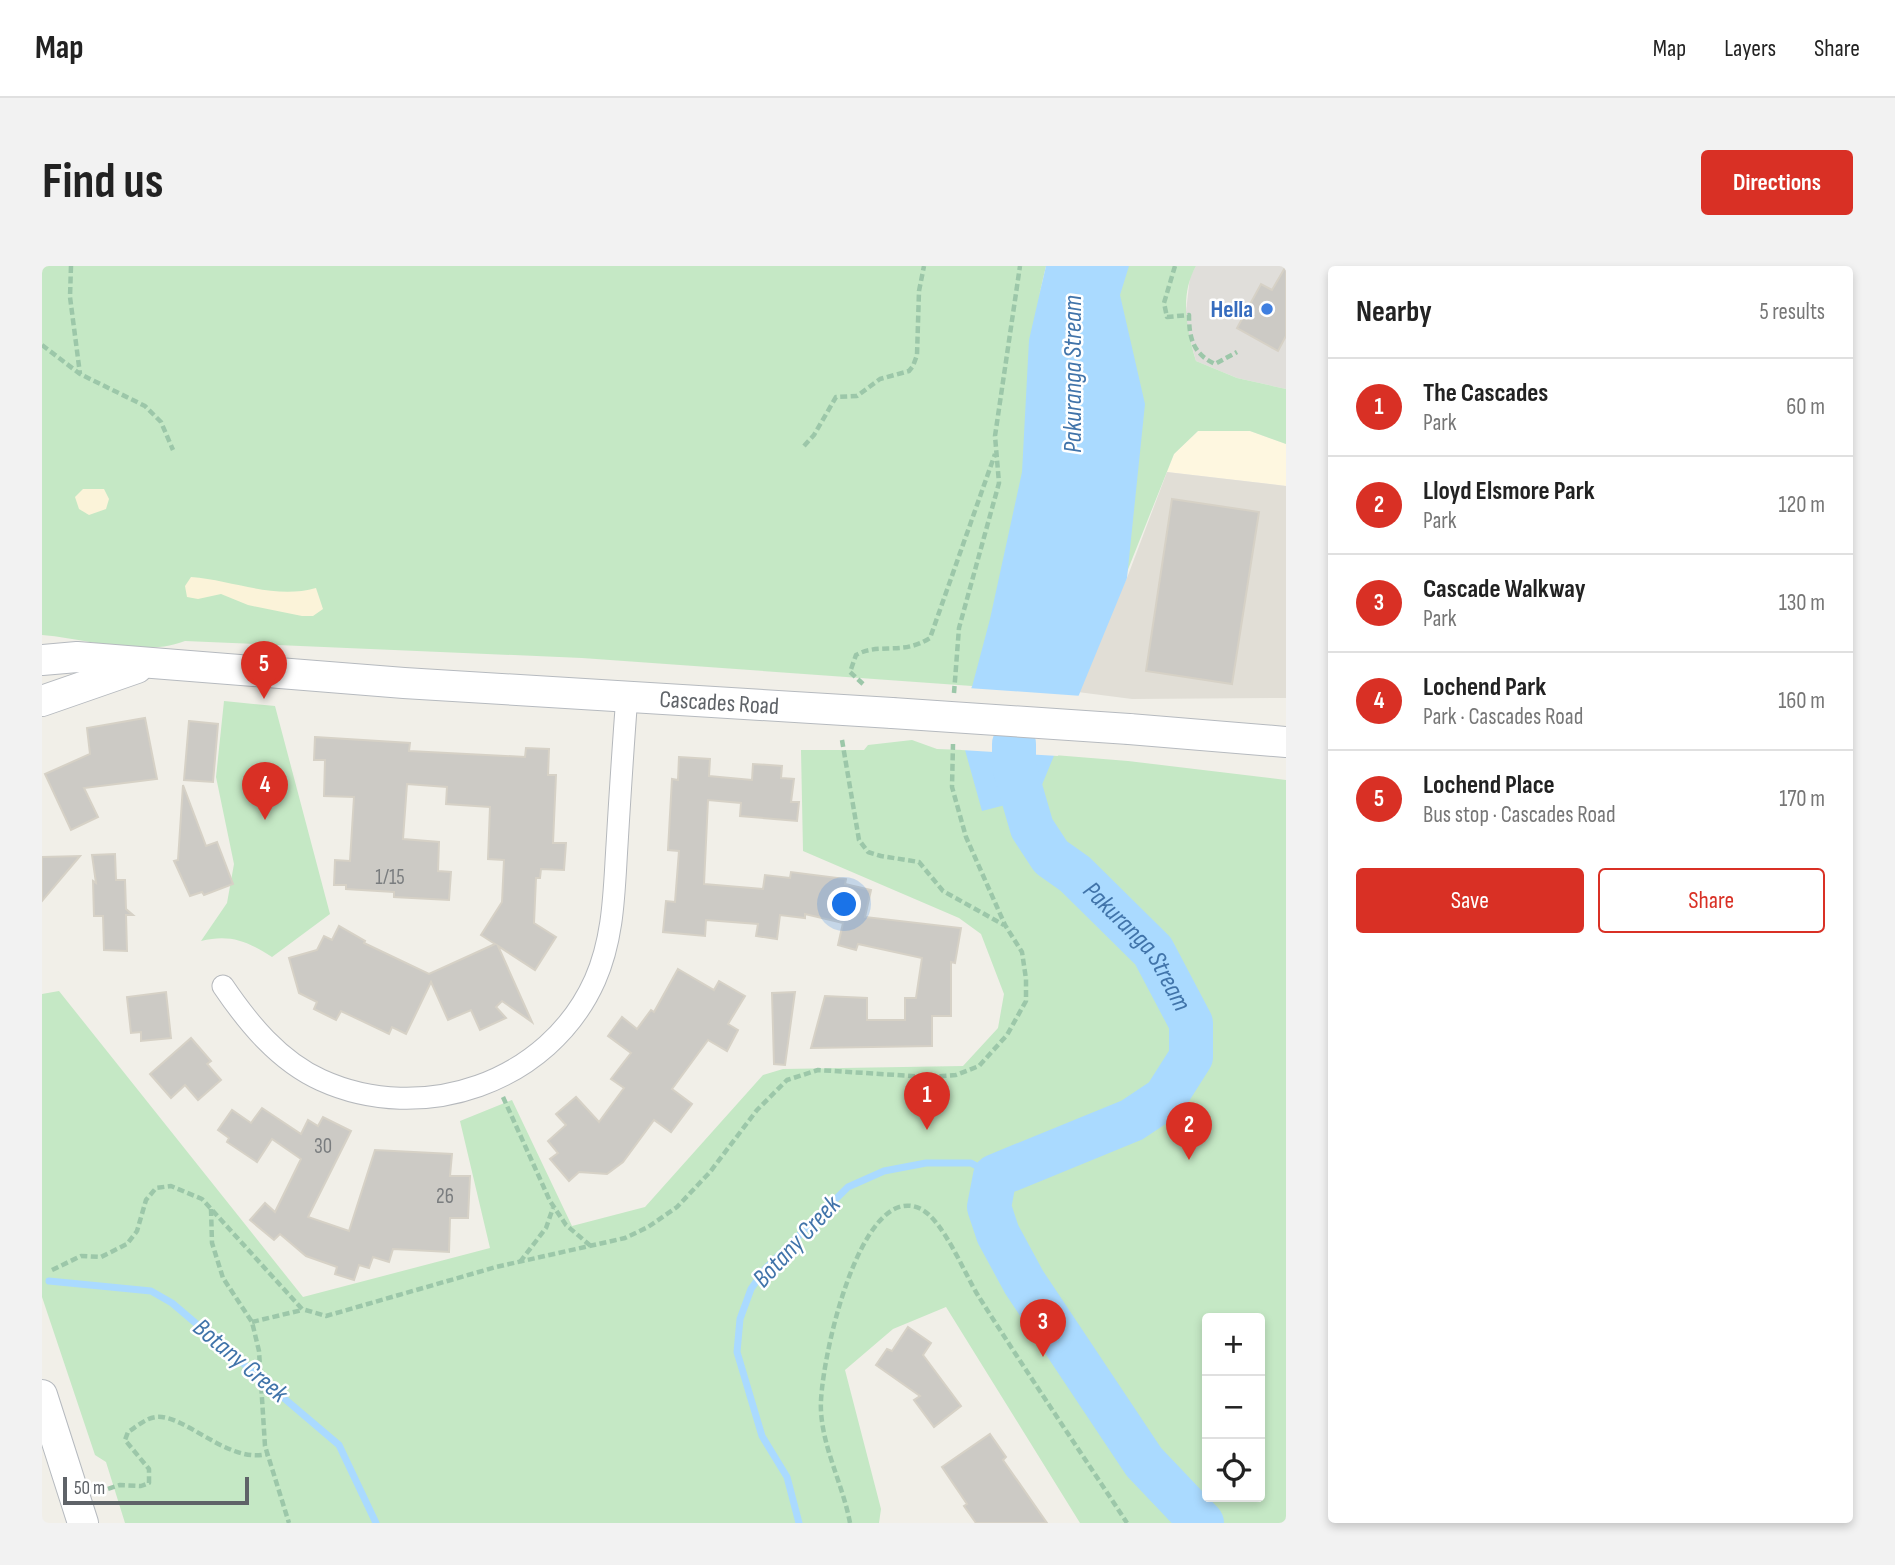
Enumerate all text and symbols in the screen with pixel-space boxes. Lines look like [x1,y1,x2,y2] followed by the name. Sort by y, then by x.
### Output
[35,28,84,68] text: Map
[1653,34,1686,63] text: Map
[1724,34,1776,63] text: Layers
[1814,34,1860,63] text: Share
[1701,150,1853,215] button: Directions
[42,153,164,212] text: Find us
[1356,294,1432,330] text: Nearby
[1058,295,1089,453] water label: Pakuranga Stream
[1210,295,1253,324] place label: Hella
[1759,298,1825,326] text: 5 results
[1259,301,1275,317] marker: Hella
[1423,378,1548,409] text: The Cascades
[1374,393,1384,421] text: 1
[1786,393,1825,421] text: 60 m
[1423,409,1457,437] text: Park
[1423,476,1595,507] text: Lloyd Elsmore Park
[1374,491,1384,519] text: 2
[1779,491,1825,519] text: 120 m
[1423,507,1457,535] text: Park
[1423,574,1586,605] text: Cascade Walkway
[1374,589,1384,617] text: 3
[1779,589,1825,617] text: 130 m
[1423,605,1457,633] text: Park
[241,641,287,699] pin: 5
[1423,672,1546,703] text: Lochend Park
[659,684,780,721] street label: Cascades Road
[1374,687,1384,715] text: 4
[1778,687,1825,715] text: 160 m
[1423,703,1583,731] text: Park · Cascades Road
[242,762,288,820] pin: 4
[1423,770,1555,801] text: Lochend Place
[1374,785,1384,813] text: 5
[1779,785,1825,813] text: 170 m
[1423,801,1616,829] text: Bus stop · Cascades Road
[375,865,405,890] house number: 1/15
[1356,868,1584,933] button: Save
[1598,868,1825,933] button: Share
[1077,875,1197,1016] water label: Pakuranga Stream
[827,887,861,921] your location
[904,1072,950,1130] pin: 1
[1166,1102,1212,1160] pin: 2
[314,1134,332,1159] house number: 30
[436,1184,454,1209] house number: 26
[747,1189,848,1294] water label: Botany Creek
[1020,1299,1066,1357] pin: 3
[186,1312,295,1410] water label: Botany Creek
[1202,1313,1265,1502] map controls
[1202,1313,1265,1376] button: +
[1202,1376,1265,1439] button: −
[1202,1439,1265,1502] button: locate
[63,1474,248,1506] scale bar
[74,1477,105,1500] text: 50 m

